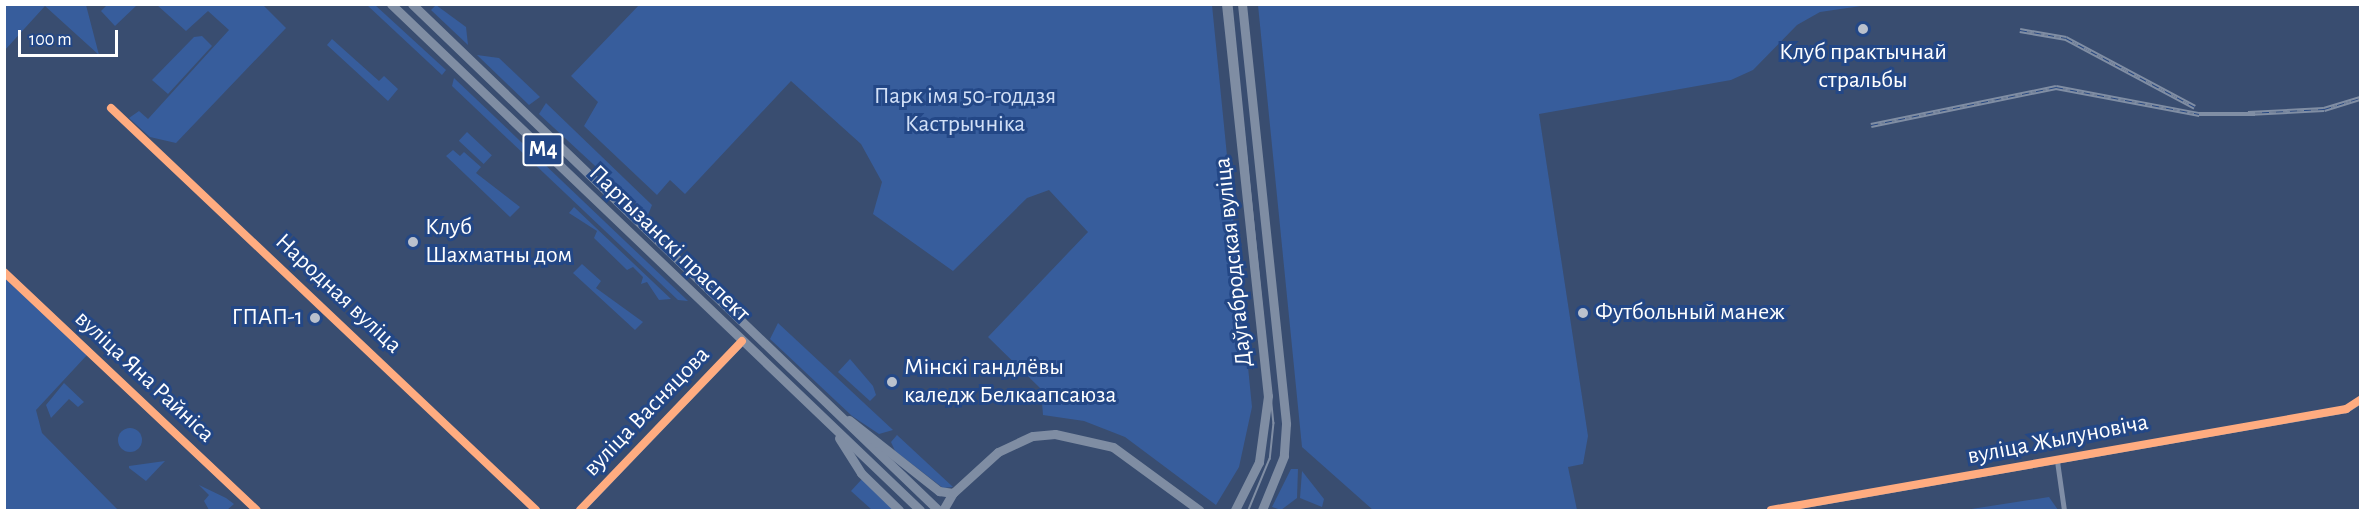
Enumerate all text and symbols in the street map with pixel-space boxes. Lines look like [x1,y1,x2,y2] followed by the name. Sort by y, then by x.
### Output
[21,18,122,56] scale bar
[1856,22,1870,36] marker: Клуб практычнай стральбы
[29,31,72,49] text: 100 m
[1779,39,1947,95] place label: Клуб практычнай стральбы
[874,83,1056,139] park label: Парк імя 50-годдзя Кастрычніка
[522,131,564,169] road number: М4
[1209,156,1259,368] street label: Даўгабродская вуліца
[582,159,756,329] street label: Партызанскі праспект
[425,214,572,270] place label: Клуб Шахматны дом
[269,228,407,360] street label: Народная вуліца
[406,235,420,249] marker: Клуб Шахматны дом
[1595,299,1785,327] place label: Футбольный манеж
[231,304,303,332] place label: ГПАП-1
[68,305,220,449] street label: вуліца Яна Райніса
[1576,306,1590,320] marker: Футбольный манеж
[308,311,322,325] marker: ГПАП-1
[578,341,716,483] street label: вуліца Васняцова
[904,354,1117,410] place label: Мінскі гандлёвы каледж Белкаапсаюза
[885,375,899,389] marker: Мінскі гандлёвы каледж Белкаапсаюза
[1965,408,2151,472] street label: вуліца Жылуновіча

